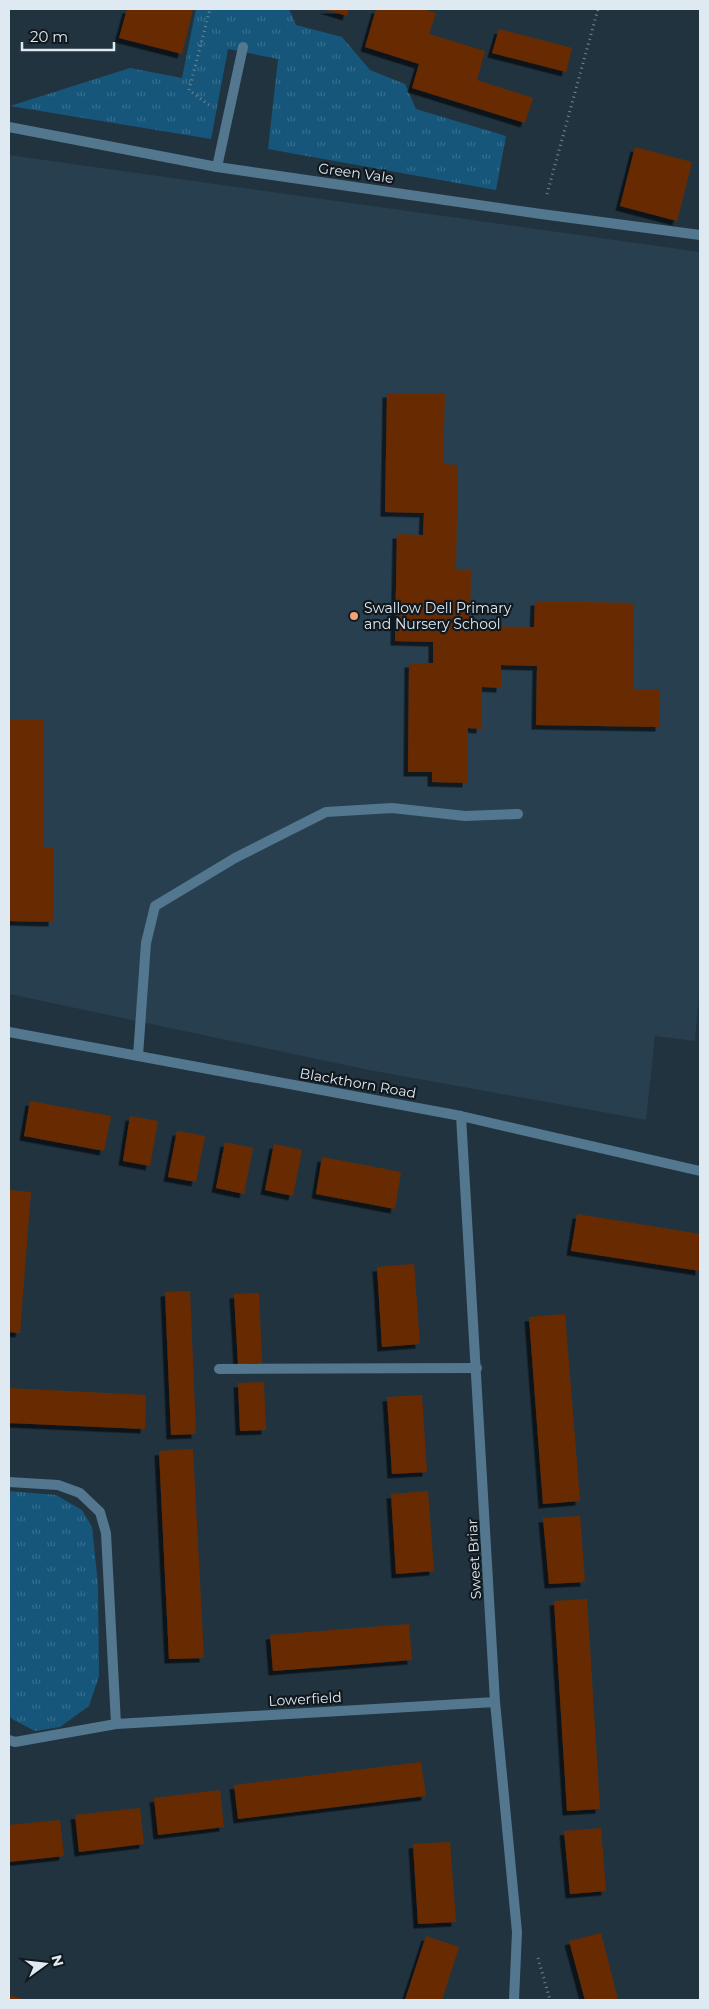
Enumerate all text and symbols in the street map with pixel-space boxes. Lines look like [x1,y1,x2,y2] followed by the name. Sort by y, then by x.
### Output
[22,20,115,52] scale bar
[30,27,68,46] text: 20 m
[317,159,395,187] street label: Green Vale
[364,599,512,633] place label: Swallow Dell Primary and Nursery School
[348,610,360,622] marker: Swallow Dell Primary and Nursery School
[298,1064,418,1102] street label: Blackthorn Road
[463,1518,485,1600] street label: Sweet Briar
[268,1688,342,1710] street label: Lowerfield
[20,1939,70,1989] north arrow
[47,1953,68,1968] text: N

